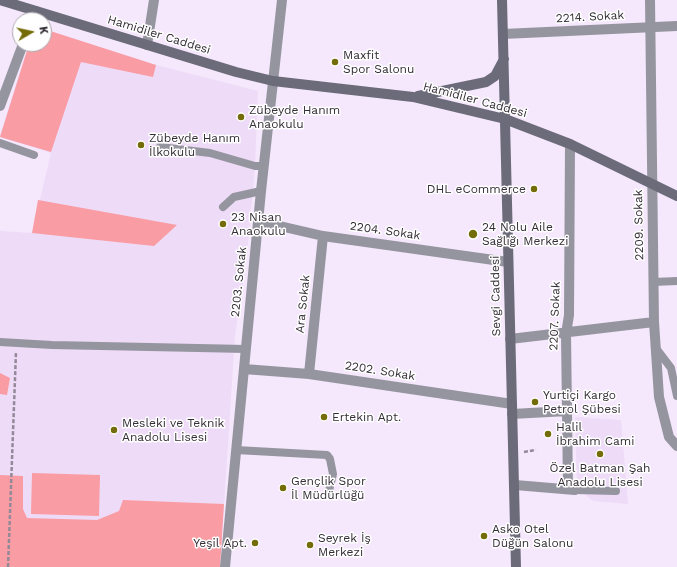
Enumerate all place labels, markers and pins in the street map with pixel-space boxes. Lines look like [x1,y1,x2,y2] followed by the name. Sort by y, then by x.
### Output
[343,48,414,76] place label: Maxfit Spor Salonu
[330,57,340,67] marker: Maxfit Spor Salonu
[249,103,340,131] place label: Zübeyde Hanım Anaokulu
[236,112,246,122] marker: Zübeyde Hanım Anaokulu
[149,131,240,159] place label: Zübeyde Hanım İlkokulu
[136,140,146,150] marker: Zübeyde Hanım İlkokulu
[427,182,526,196] place label: DHL eCommerce
[529,184,539,194] marker: DHL eCommerce
[231,210,286,238] place label: 23 Nisan Anaokulu
[218,219,228,229] marker: 23 Nisan Anaokulu
[482,220,568,248] place label: 24 Nolu Aile Sağlığı Merkezi
[467,228,479,240] marker: 24 Nolu Aile Sağlığı Merkezi
[543,388,621,416] place label: Yurtiçi Kargo Petrol Şübesi
[530,397,540,407] marker: Yurtiçi Kargo Petrol Şübesi
[332,410,401,424] place label: Ertekin Apt.
[319,412,329,422] marker: Ertekin Apt.
[122,416,224,444] place label: Mesleki ve Teknik Anadolu Lisesi
[556,420,634,448] place label: Halil İbrahim Cami
[109,425,119,435] marker: Mesleki ve Teknik Anadolu Lisesi
[543,429,553,439] marker: Halil İbrahim Cami
[595,449,605,459] marker: Özel Batman Şah Anadolu Lisesi
[550,461,650,489] place label: Özel Batman Şah Anadolu Lisesi
[291,474,366,502] place label: Gençlik Spor İl Müdürlüğü
[278,483,288,493] marker: Gençlik Spor İl Müdürlüğü
[492,522,573,550] place label: Asko Otel Düğün Salonu
[318,531,371,559] place label: Seyrek İş Merkezi
[479,531,489,541] marker: Asko Otel Düğün Salonu
[193,536,247,550] place label: Yeşil Apt.
[250,538,260,548] marker: Yeşil Apt.
[305,540,315,550] marker: Seyrek İş Merkezi

